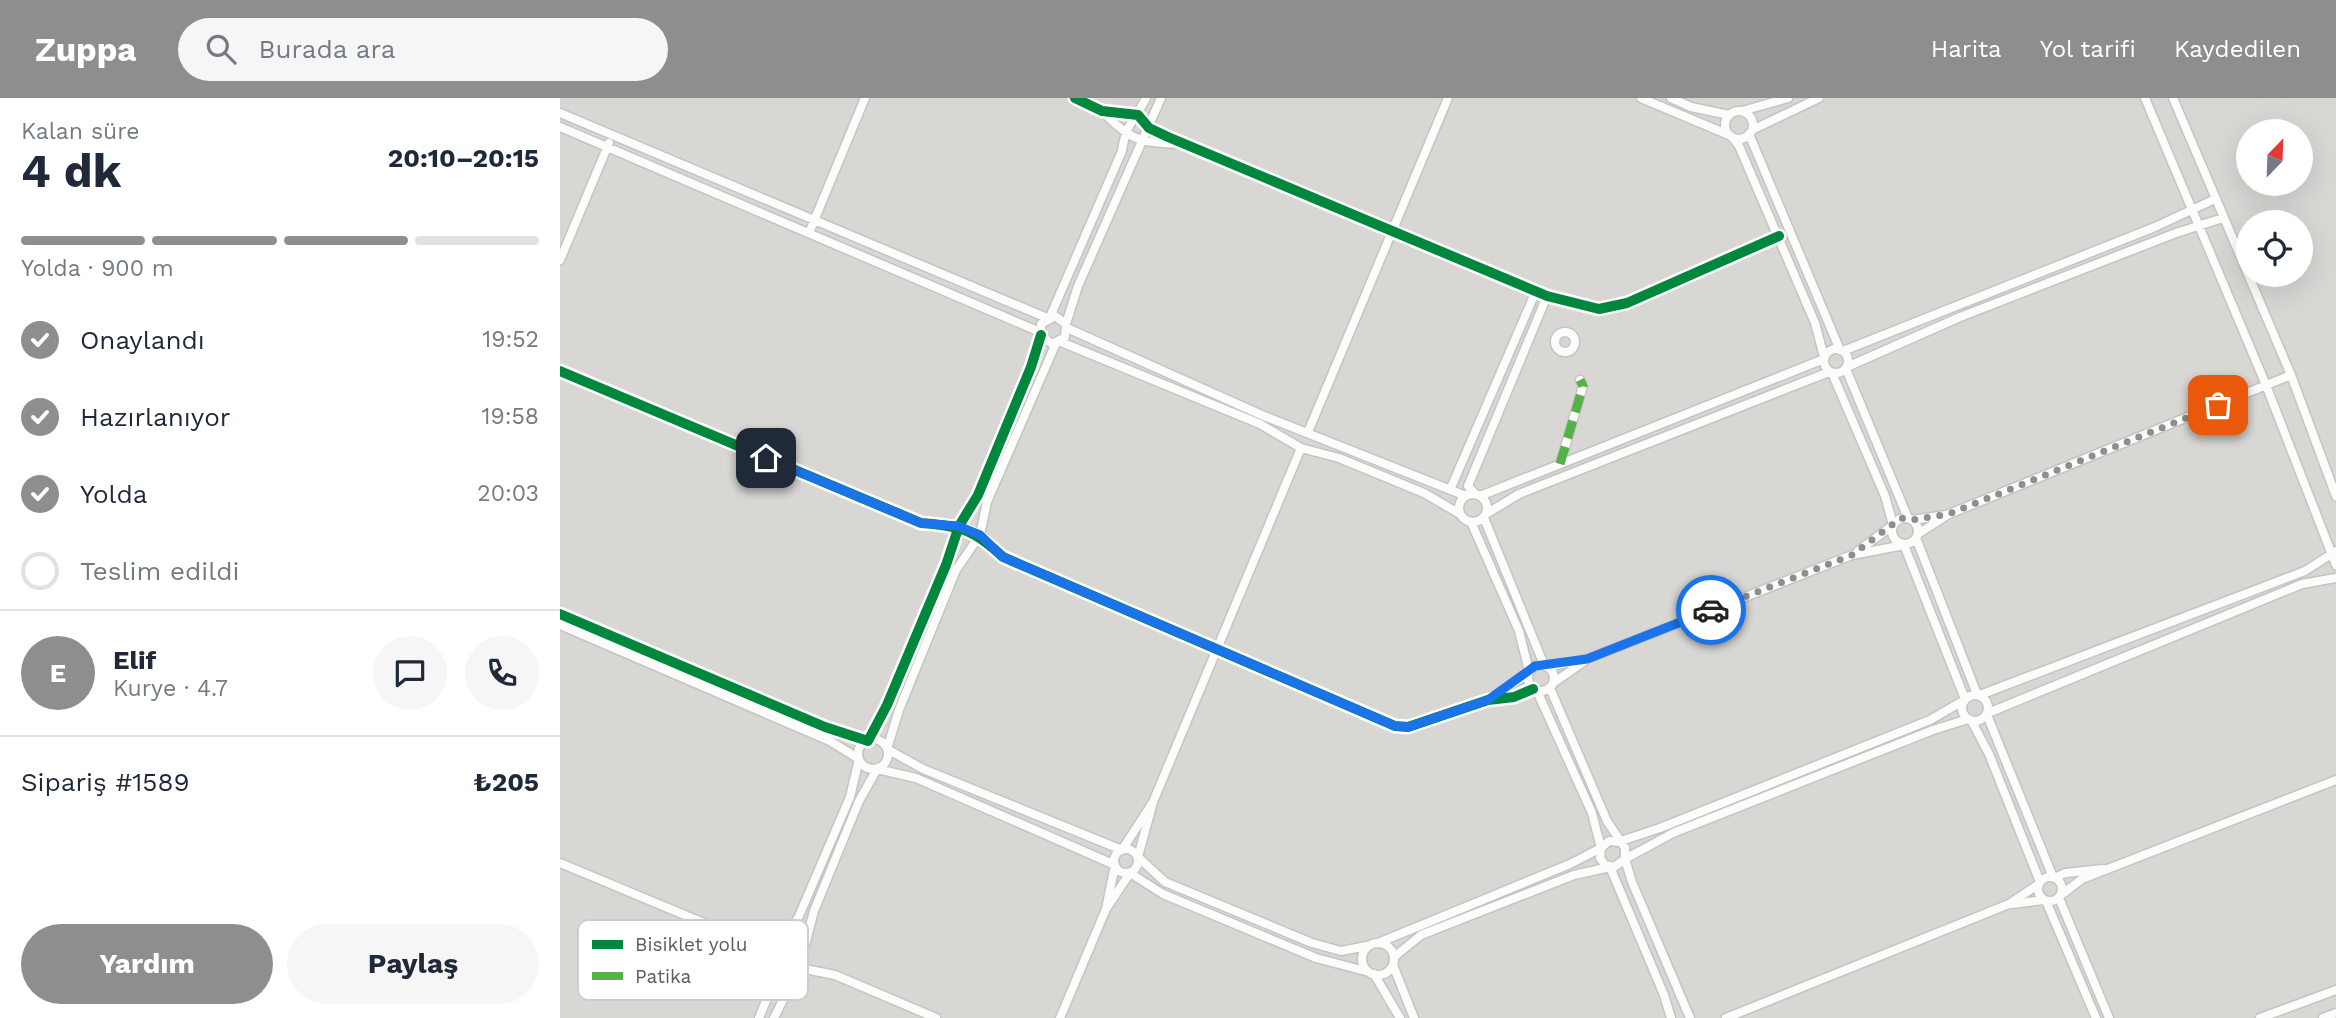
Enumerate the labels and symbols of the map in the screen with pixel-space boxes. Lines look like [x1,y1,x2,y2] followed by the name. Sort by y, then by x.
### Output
[2236,119,2314,196] north arrow
[2188,375,2248,435] pin
[736,428,796,488] pin
[1676,575,1746,645] courier
[578,920,808,1000] legend
[635,933,748,956] text: Bisiklet yolu
[635,965,692,988] text: Patika

